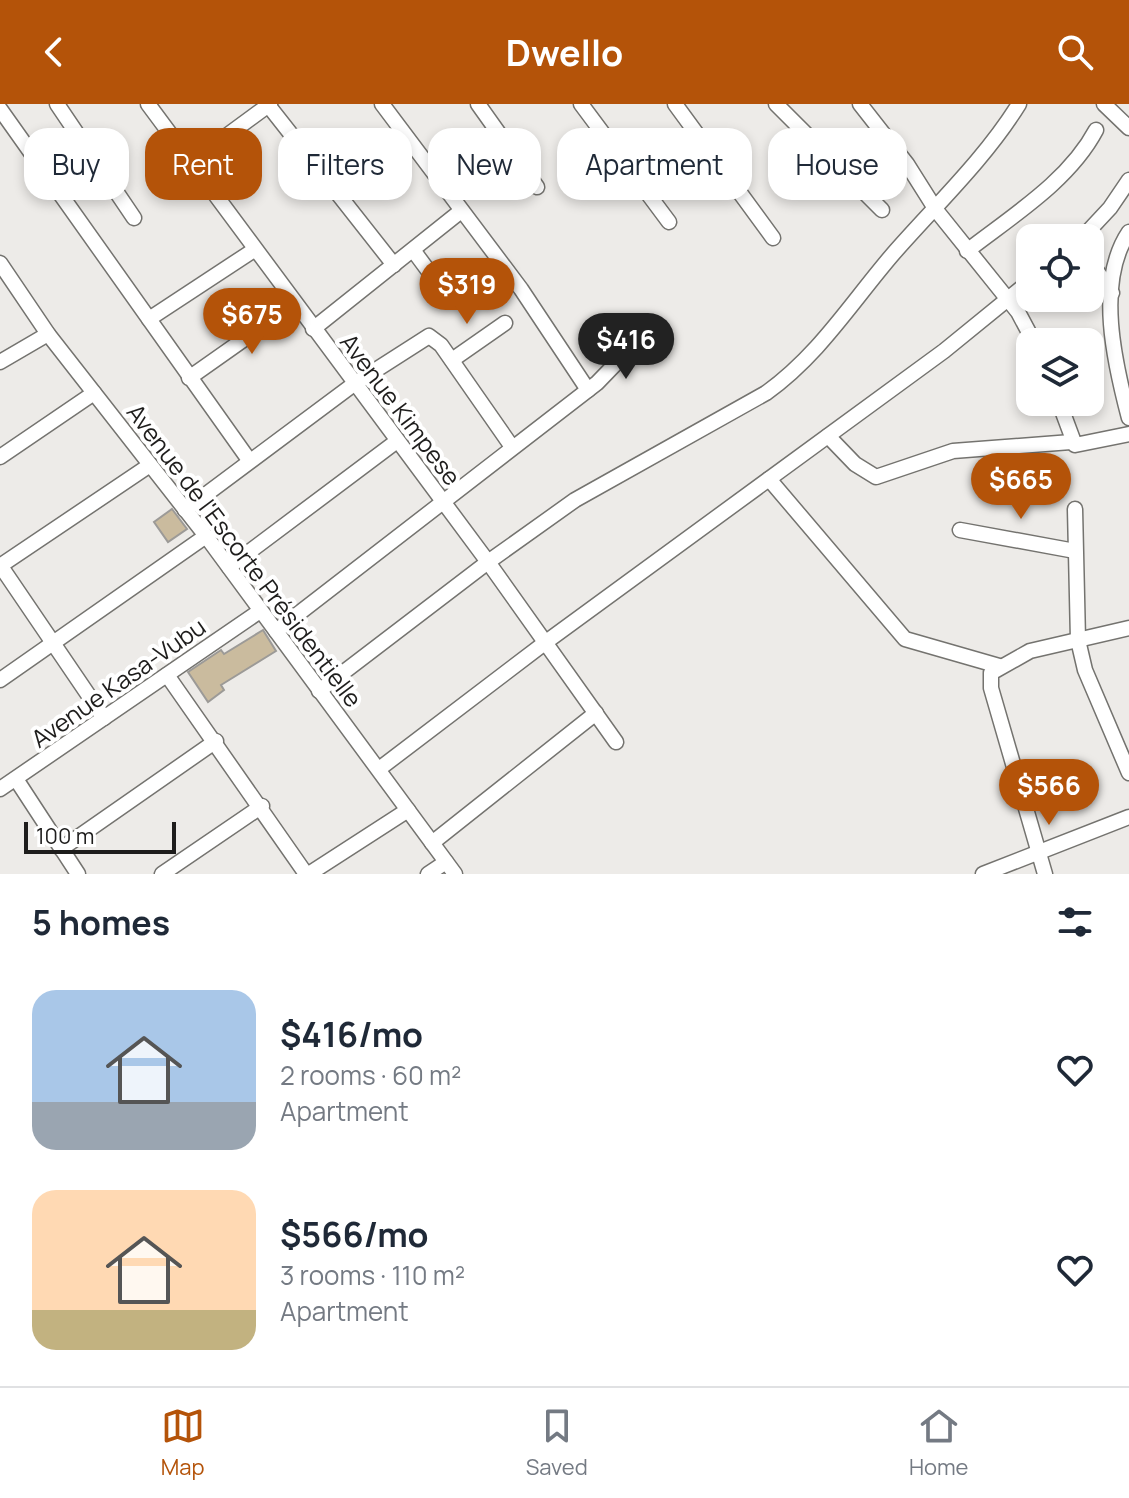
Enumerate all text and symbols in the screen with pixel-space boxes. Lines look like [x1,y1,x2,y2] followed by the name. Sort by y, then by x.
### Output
[506,28,623,77] text: Dwello
[32,30,76,74] icon: back
[1053,30,1097,74] icon: search
[24,128,129,200] chip: Buy
[145,128,262,200] chip: Rent
[278,128,412,200] chip: Filters
[428,128,541,200] chip: New
[557,128,752,200] chip: Apartment
[768,128,907,200] chip: House
[1016,224,1104,416] map controls
[1016,224,1104,312] button: locate
[420,258,514,326] pin: $319
[438,266,497,302] text: $319
[205,288,299,356] pin: $675
[221,296,283,332] text: $675
[579,313,673,381] pin: $416
[596,321,656,357] text: $416
[333,326,469,492] street label: Avenue Kimpese
[1016,328,1104,416] button: layers
[120,397,370,713] street label: Avenue de l'Escorte Présidentielle
[974,453,1068,521] pin: $665
[989,461,1053,497] text: $665
[24,609,212,755] street label: Avenue Kasa-Vubu
[1002,759,1096,827] pin: $566
[1017,767,1081,803] text: $566
[24,818,176,854] scale bar
[36,821,94,851] text: 100 m
[32,899,170,945] text: 5 homes
[1053,900,1097,944] icon: filters
[280,1011,423,1057] text: $416/mo
[96,1022,192,1118] icon: home
[1053,1048,1097,1092] icon: heart
[280,1057,462,1093] text: 2 rooms · 60 m²
[280,1093,409,1129] text: Apartment
[280,1211,429,1257] text: $566/mo
[96,1222,192,1318] icon: home
[1053,1248,1097,1292] icon: heart
[280,1257,465,1293] text: 3 rooms · 110 m²
[280,1293,409,1329] text: Apartment
[161,1404,205,1482] tab: Map
[526,1404,588,1482] tab: Saved
[909,1404,968,1482] tab: Home

